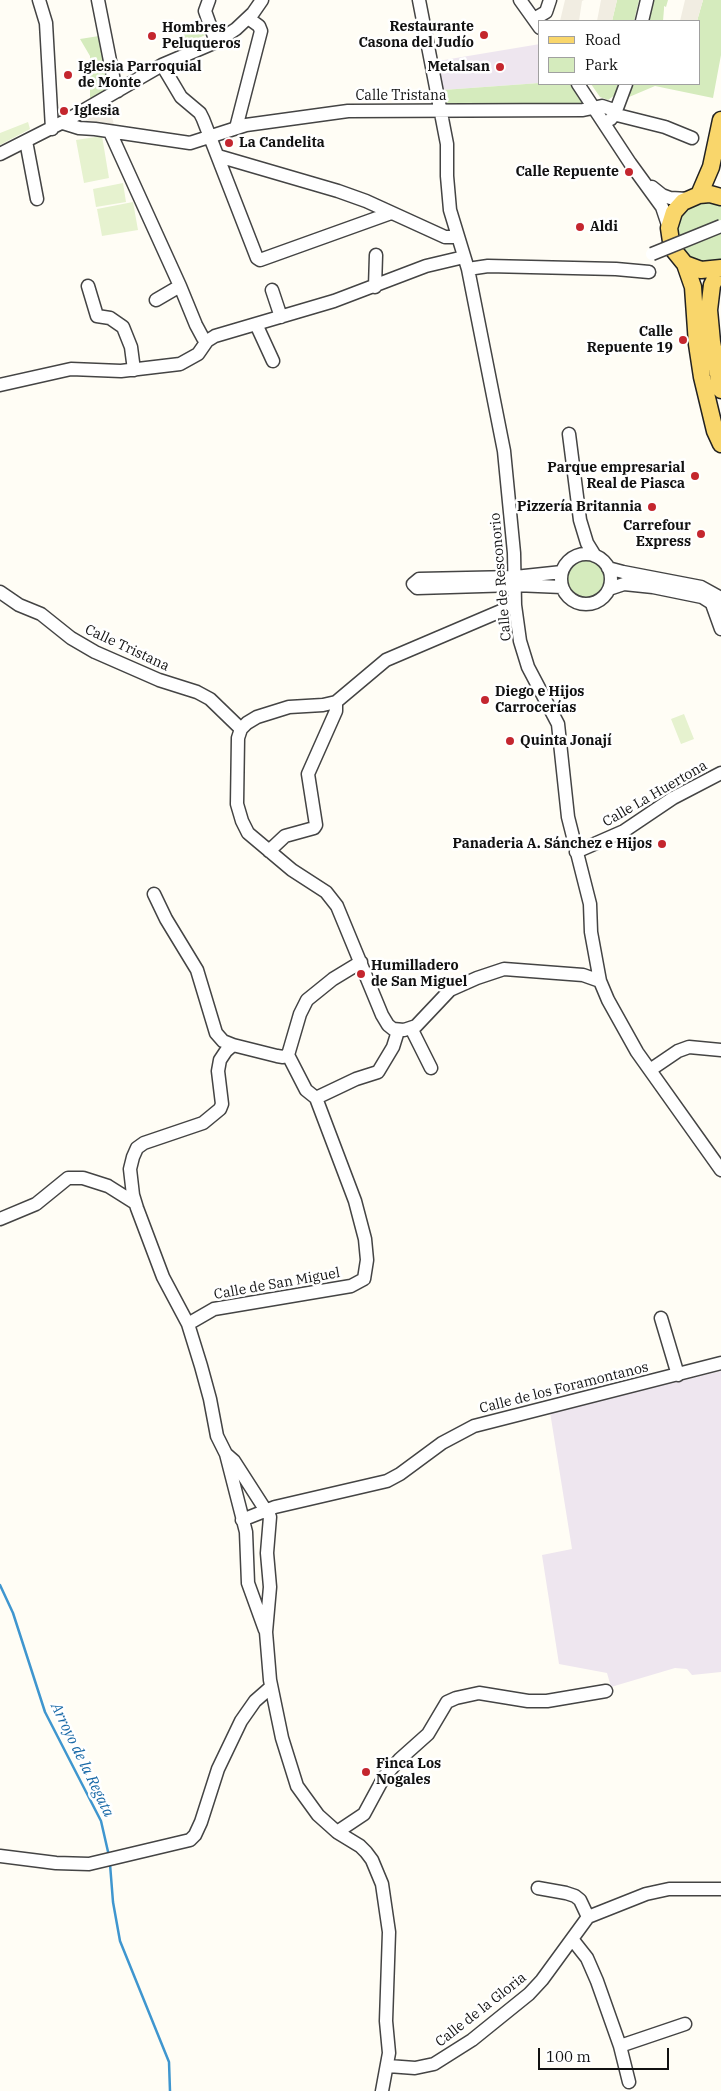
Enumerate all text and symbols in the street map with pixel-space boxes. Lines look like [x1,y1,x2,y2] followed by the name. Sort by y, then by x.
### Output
[359,19,474,52] place label: Restaurante Casona del Judío
[162,20,241,52] place label: Hombres Peluqueros
[538,20,701,85] legend
[478,29,490,41] marker: Restaurante Casona del Judío
[146,30,158,42] marker: Hombres Peluqueros
[585,30,621,49] text: Road
[585,55,618,74] text: Park
[78,59,202,92] place label: Iglesia Parroquial de Monte
[427,59,490,75] place label: Metalsan
[494,61,506,73] marker: Metalsan
[62,69,74,81] marker: Iglesia Parroquial de Monte
[355,88,447,104] street label: Calle Tristana
[74,103,120,119] place label: Iglesia
[58,105,70,117] marker: Iglesia
[239,135,325,151] place label: La Candelita
[223,137,235,149] marker: La Candelita
[515,164,619,180] place label: Calle Repuente
[623,166,635,178] marker: Calle Repuente
[590,219,618,235] place label: Aldi
[574,221,586,233] marker: Aldi
[587,324,673,357] place label: Calle Repuente 19
[677,334,689,346] marker: Calle Repuente 19
[547,460,685,492] place label: Parque empresarial Real de Piasca
[689,470,701,482] marker: Parque empresarial Real de Piasca
[517,499,642,515] place label: Pizzería Britannia
[646,501,658,513] marker: Pizzería Britannia
[487,512,515,642] street label: Calle de Resconorio
[623,518,691,550] place label: Carrefour Express
[695,528,707,540] marker: Carrefour Express
[82,621,172,675] street label: Calle Tristana
[495,684,584,716] place label: Diego e Hijos Carrocerías
[479,694,491,706] marker: Diego e Hijos Carrocerías
[520,733,612,749] place label: Quinta Jonají
[504,735,516,747] marker: Quinta Jonají
[600,757,710,831] street label: Calle La Huertona
[452,836,652,852] place label: Panaderia A. Sánchez e Hijos
[656,838,668,850] marker: Panaderia A. Sánchez e Hijos
[371,958,467,990] place label: Humilladero de San Miguel
[355,968,367,980] marker: Humilladero de San Miguel
[213,1265,341,1303] street label: Calle de San Miguel
[478,1359,650,1417] street label: Calle de los Foramontanos
[47,1700,117,1820] water label: Arroyo de la Regata
[376,1756,441,1788] place label: Finca Los Nogales
[360,1766,372,1778] marker: Finca Los Nogales
[432,1969,530,2051] street label: Calle de la Gloria
[541,2038,672,2070] scale bar
[546,2047,591,2066] text: 100 m

